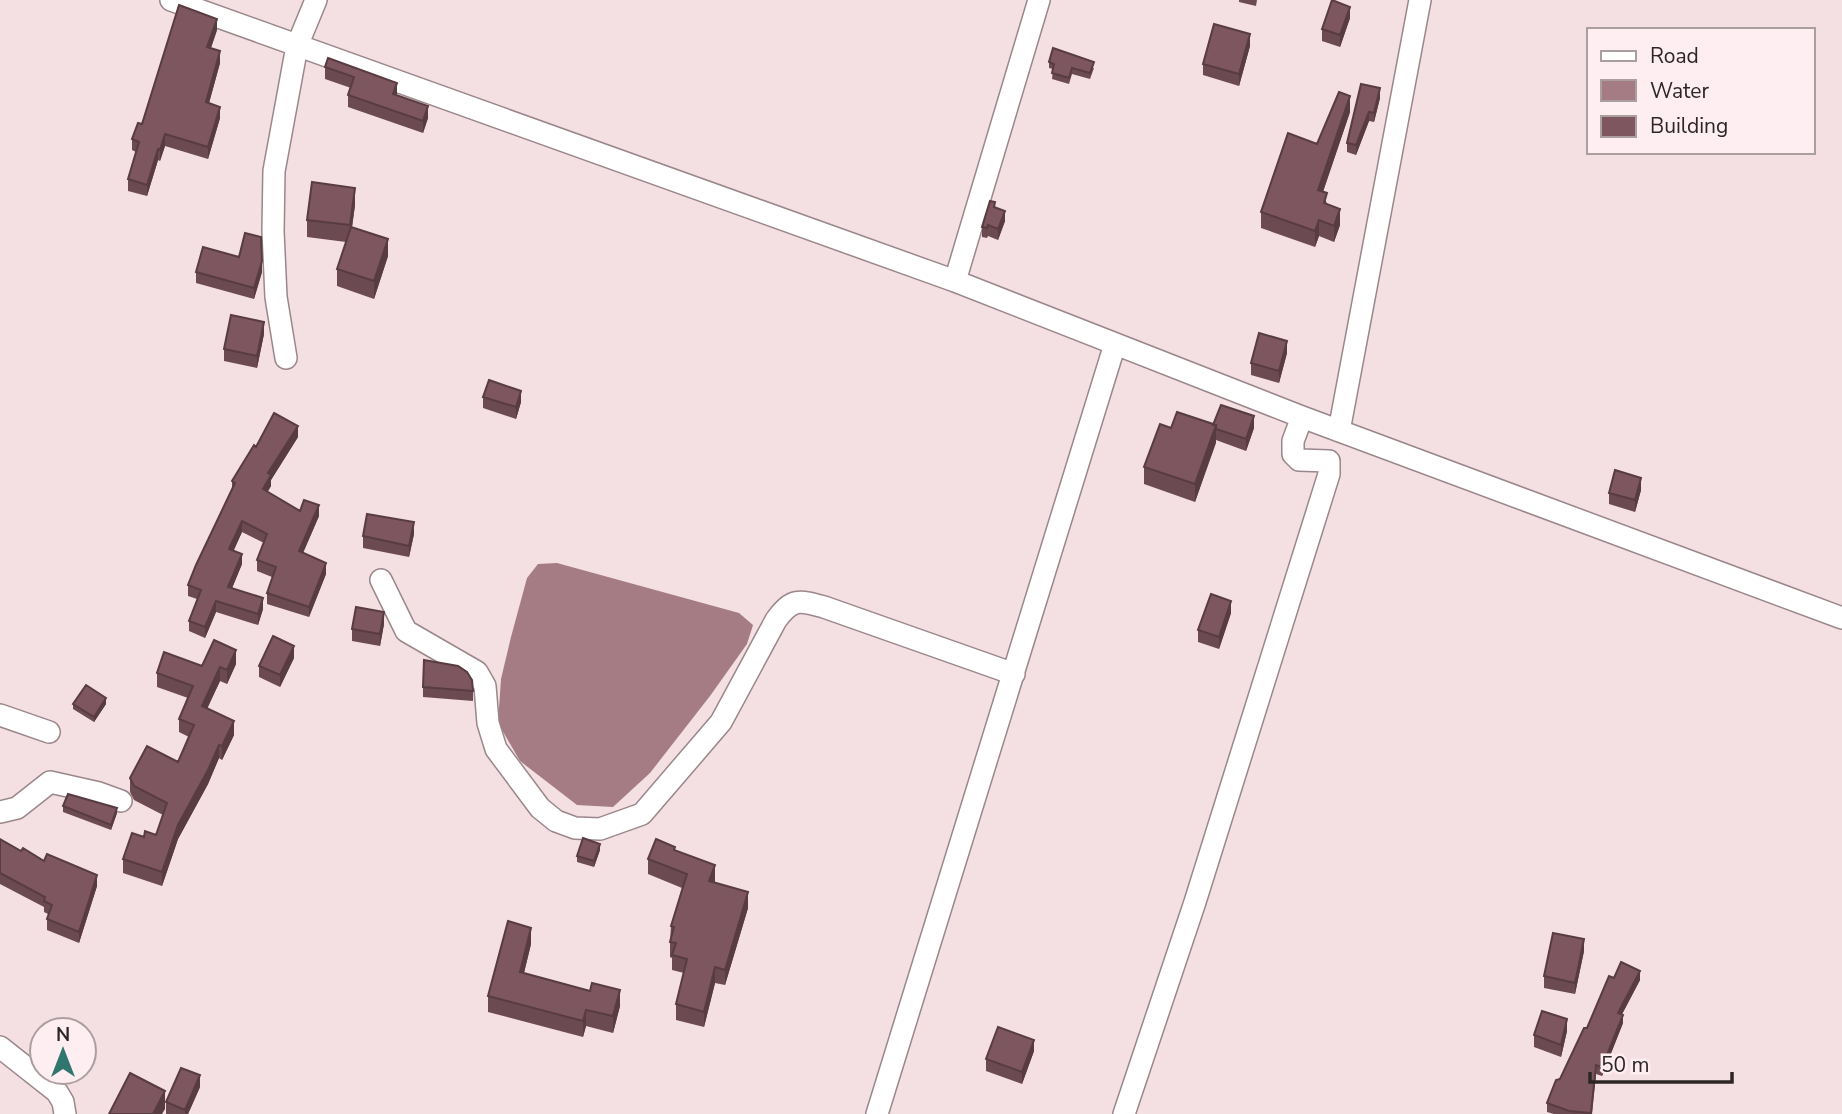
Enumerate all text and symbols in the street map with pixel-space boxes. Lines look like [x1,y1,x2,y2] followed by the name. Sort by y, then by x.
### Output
[1587,28,1814,154] legend
[1650,42,1699,70] text: Road
[1650,77,1709,105] text: Water
[1650,112,1728,140] text: Building
[28,1016,98,1086] north arrow
[56,1022,70,1048] text: N
[1590,1040,1732,1084] scale bar
[1601,1051,1650,1079] text: 50 m

